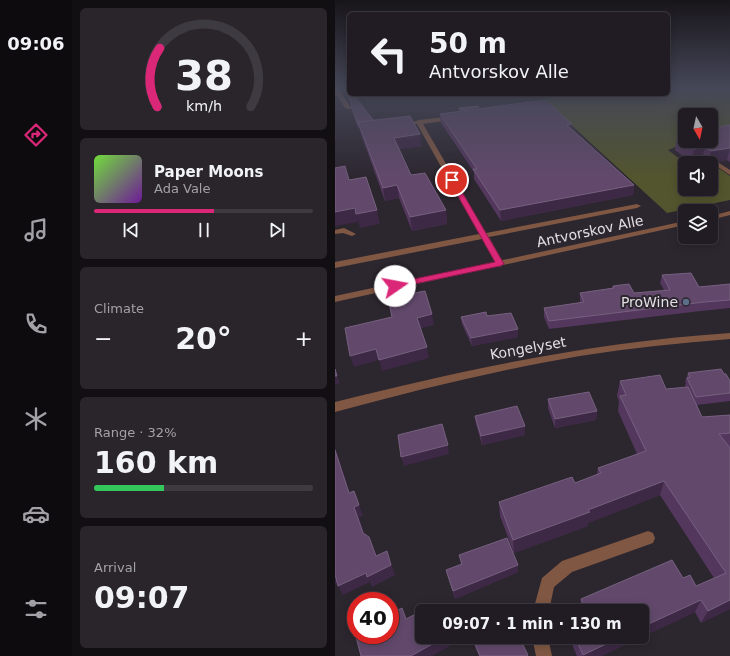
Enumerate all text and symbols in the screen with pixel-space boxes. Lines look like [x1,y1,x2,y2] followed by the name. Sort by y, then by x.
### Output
[429,27,507,60] text: 50 m
[363,28,415,80] icon: left
[7,33,65,54] text: 09:06
[175,51,232,100] text: 38
[429,61,569,82] text: Antvorskov Alle
[185,97,222,113] text: km/h
[678,108,718,148] north arrow
[678,108,718,244] map controls
[22,121,50,149] icon: directions
[678,156,718,196] button: sound
[154,163,263,181] text: Paper Moons
[435,163,469,197] pin
[441,169,463,191] icon: arrive
[154,181,210,196] text: Ada Vale
[678,204,718,244] button: layers
[535,212,645,250] street label: Antvorskov Alle
[22,216,50,244] icon: music
[120,219,142,241] icon: previous
[193,219,215,241] icon: pause
[266,219,288,241] icon: next
[374,265,416,307] position arrow
[621,294,678,310] place label: ProWine
[681,297,691,307] marker: ProWine
[94,301,144,316] text: Climate
[22,310,50,338] icon: phone
[175,321,232,356] text: 20°
[94,326,112,351] text: −
[295,326,313,351] text: +
[489,333,568,363] street label: Kongelyset
[22,405,50,433] icon: climate
[94,425,177,440] text: Range · 32%
[94,445,218,480] text: 160 km
[22,500,50,528] icon: car
[94,560,136,575] text: Arrival
[94,580,190,615] text: 09:07
[347,592,399,644] speed limit sign: 40
[22,595,50,623] icon: filters
[442,615,622,633] text: 09:07 · 1 min · 130 m

